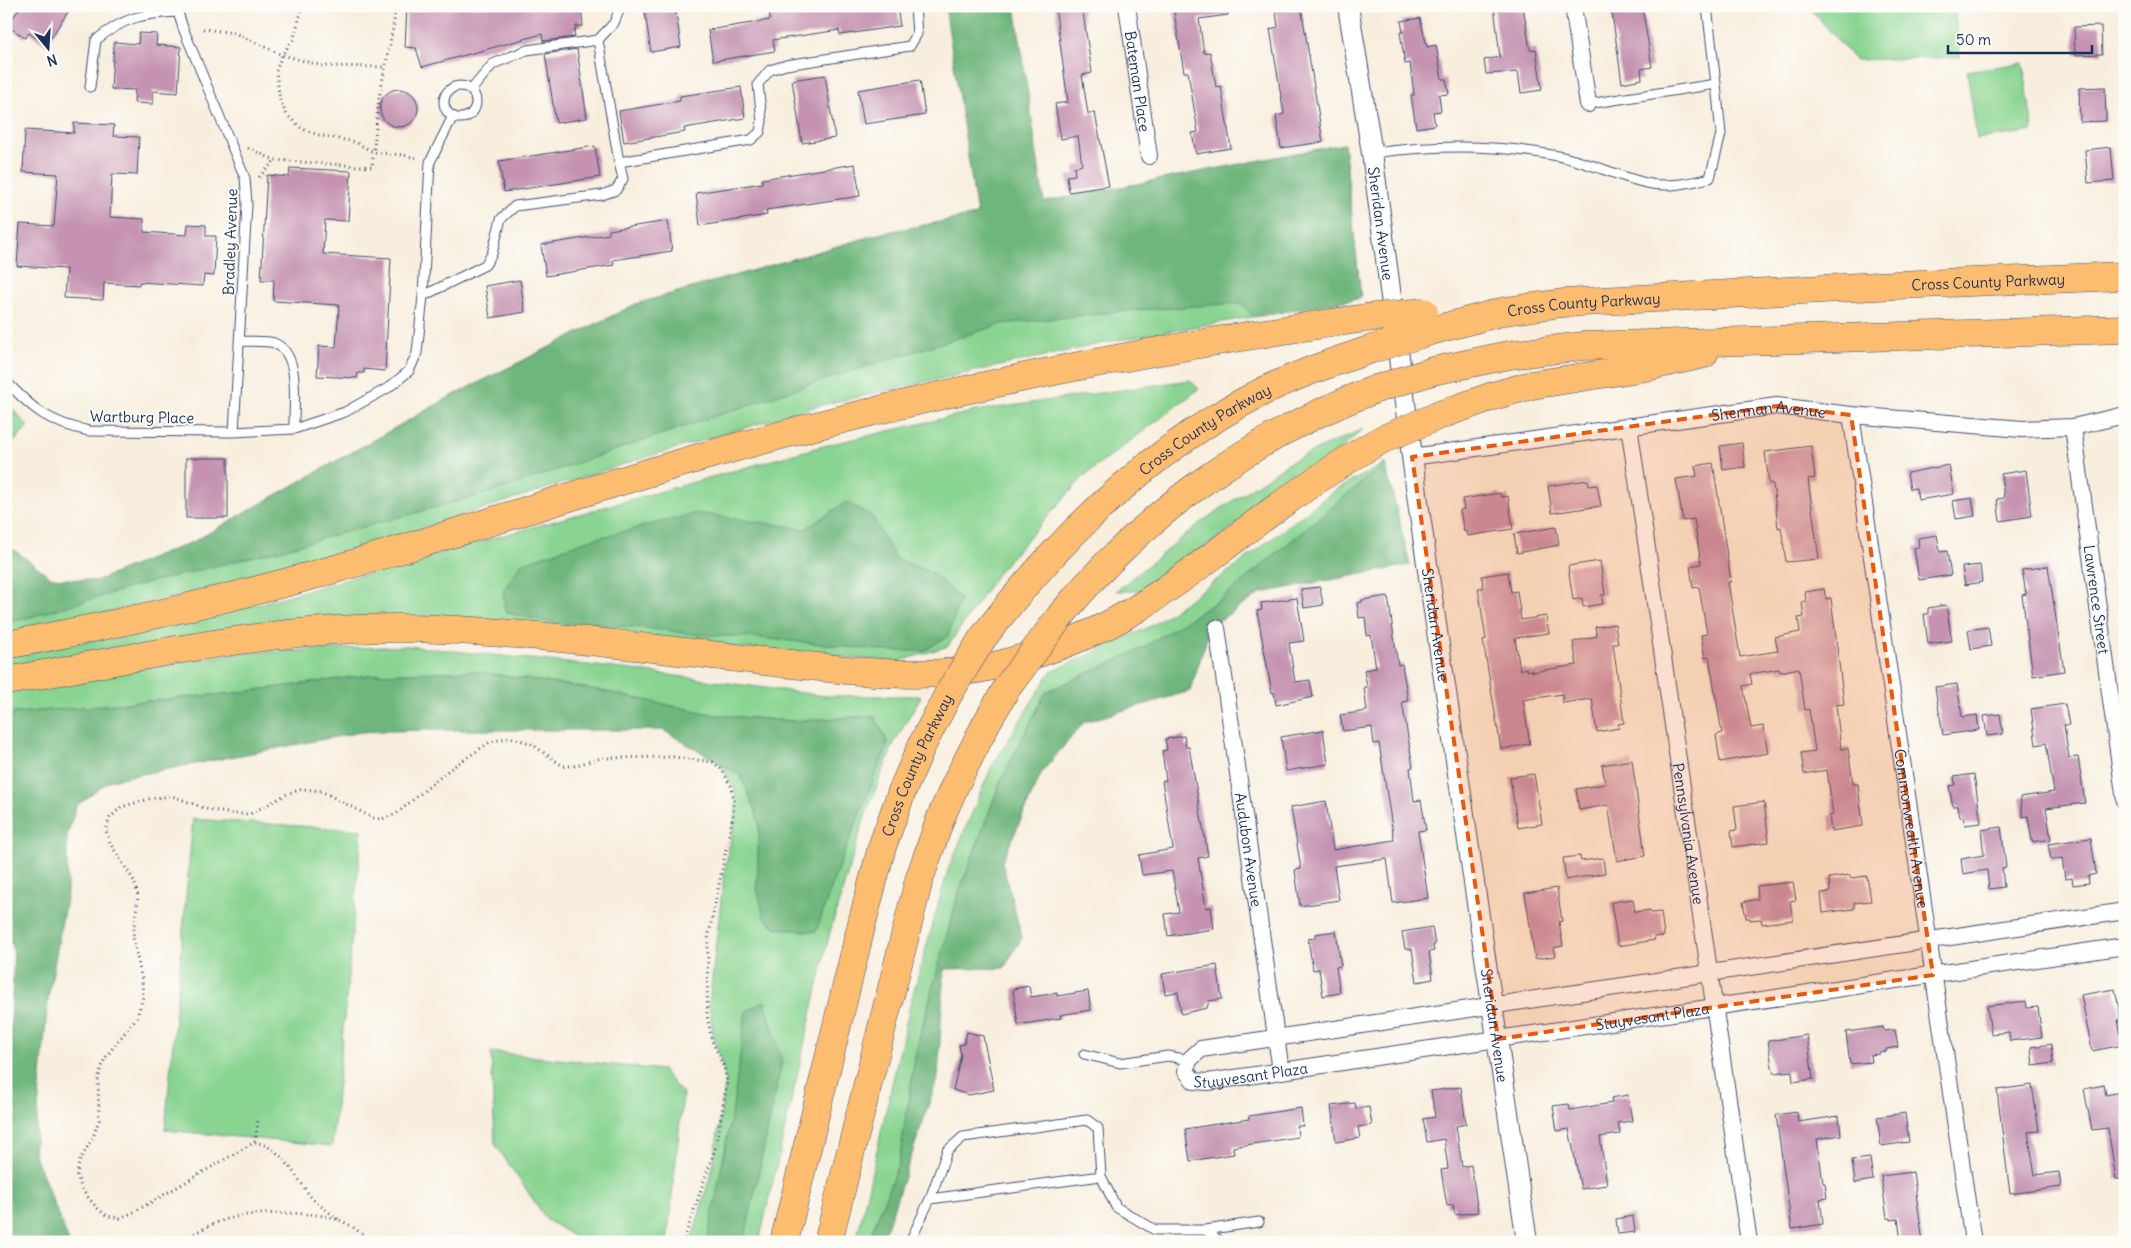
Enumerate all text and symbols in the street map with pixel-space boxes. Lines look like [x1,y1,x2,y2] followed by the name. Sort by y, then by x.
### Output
[22,22,72,72] north arrow
[1948,22,2092,54] scale bar
[1121,29,1155,133] street label: Bateman Place
[1956,30,1991,49] text: 50 m
[45,50,59,70] text: N
[1364,165,1398,281] street label: Sheridan Avenue
[219,188,241,296] street label: Bradley Avenue
[1911,269,2065,294] street label: Cross County Parkway
[1506,288,1661,320] street label: Cross County Parkway
[1135,380,1274,479] street label: Cross County Parkway
[1710,396,1827,425] street label: Sherman Avenue
[90,407,194,427] street label: Wartburg Place
[2080,544,2114,655] street label: Lawrence Street
[1418,567,1454,683] street label: Sheridan Avenue
[877,691,956,839] street label: Cross County Parkway
[1891,748,1933,910] street label: Commonwealth Avenue
[1669,762,1709,906] street label: Pennsylvania Avenue
[1231,791,1267,908] street label: Audubon Avenue
[1477,967,1513,1083] street label: Sheridan Avenue
[1594,998,1711,1034] street label: Stuyvesant Plaza
[1193,1058,1309,1092] street label: Stuyvesant Plaza

